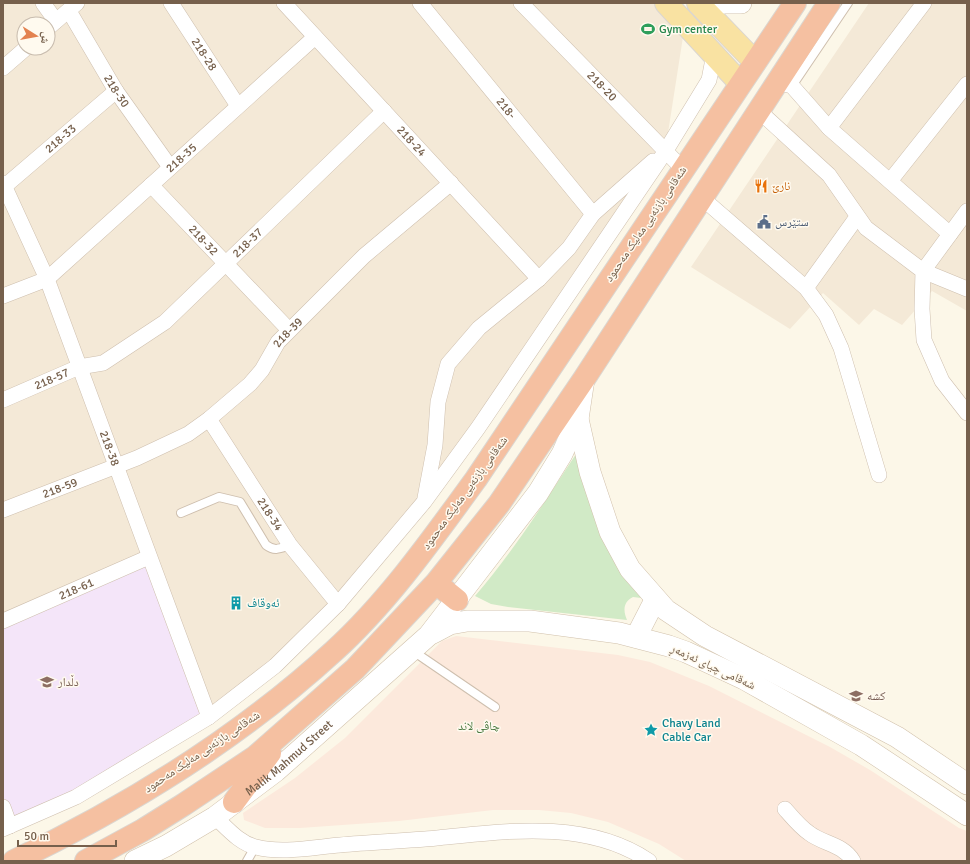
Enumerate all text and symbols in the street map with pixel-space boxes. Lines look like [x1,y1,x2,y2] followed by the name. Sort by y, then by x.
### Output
[16,16,56,56] north arrow
[640,21,656,37] sports icon: Gym center
[659,22,718,37] place label: Gym center
[37,31,53,45] text: ش
[188,35,221,74] street label: 218-28
[584,68,620,104] street label: 218-20
[100,72,133,110] street label: 218-30
[493,94,520,122] street label: 218-
[42,121,79,156] street label: 218-33
[394,123,430,160] street label: 218-24
[163,140,200,176] street label: 218-35
[602,163,690,285] street label: شەقامی بازنەیی مەلیک مەحمود
[753,178,769,194] restaurant icon: نارێ
[772,179,790,194] place label: نارێ
[756,214,772,230] public building icon: ستێرس
[775,215,809,230] place label: ستێرس
[185,222,221,258] street label: 218-32
[229,224,266,261] street label: 218-37
[269,314,306,350] street label: 218-39
[32,365,71,393] street label: 218-57
[96,428,123,468] street label: 218-38
[419,433,511,553] street label: شەقامی بازنەیی مەلیک مەحمود
[40,474,80,502] street label: 218-59
[254,495,287,534] street label: 218-34
[56,575,96,603] street label: 218-61
[228,595,244,611] building icon: ئەوقاف
[247,596,280,611] place label: ئەوقاف
[667,640,758,695] street label: شەقامی چیای ئەزمەڕ
[39,674,55,690] school or university icon: دڵدار
[57,674,79,690] place label: دڵدار
[848,688,864,704] school or university icon: كشه
[867,689,885,704] place label: كشه
[141,708,263,796] street label: شەقامی بازنەیی مەلیک مەحمود
[662,716,721,745] place label: Chavy Land Cable Car
[242,717,336,799] street label: Malik Mahmud Street
[458,719,500,734] park label: چاڤی لاند
[643,722,659,738] place icon: Chavy Land Cable Car
[18,822,116,848] scale bar
[24,829,49,844] text: 50 m

